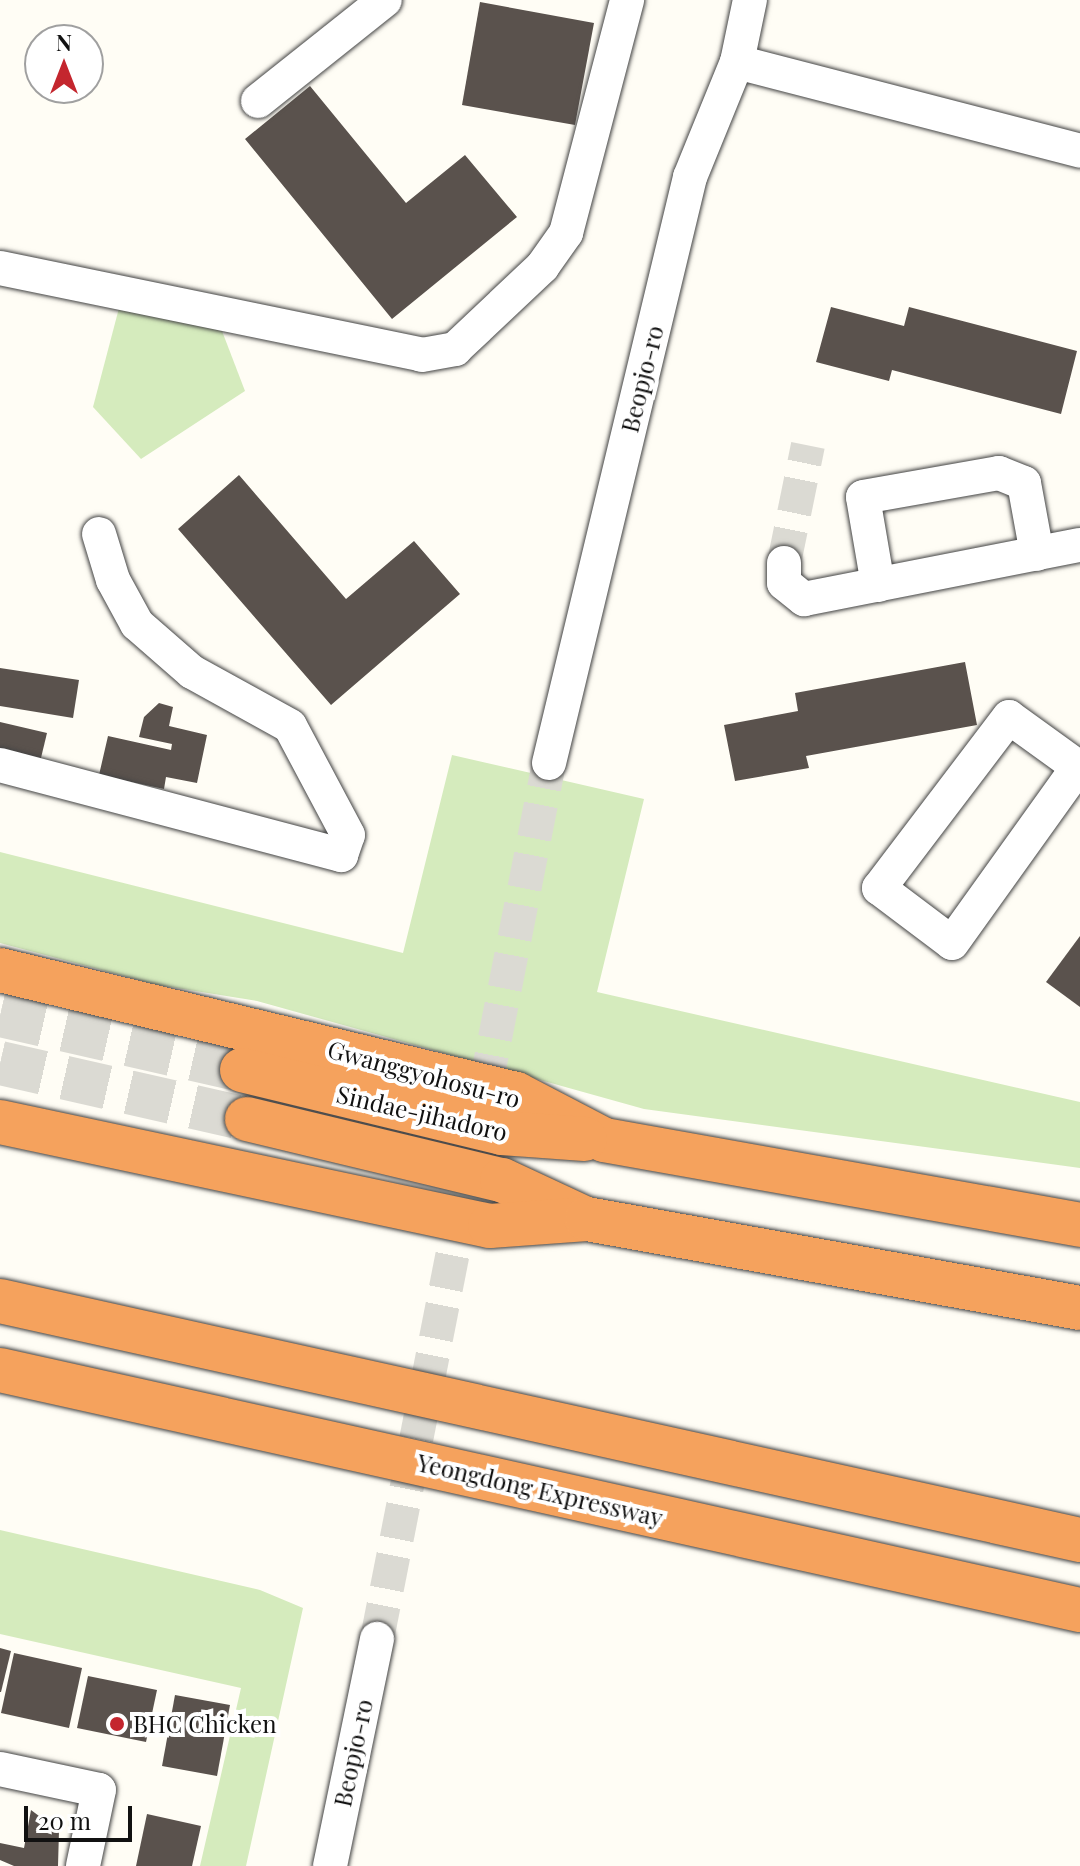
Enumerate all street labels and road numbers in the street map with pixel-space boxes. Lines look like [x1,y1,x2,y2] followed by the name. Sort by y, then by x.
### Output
[615,323,669,435] street label: Beopjo-ro
[325,1034,523,1114] street label: Gwanggyohosu-ro
[334,1079,510,1147] street label: Sindae-jihadoro
[414,1448,666,1532] street label: Yeongdong Expressway
[328,1697,378,1809] street label: Beopjo-ro

